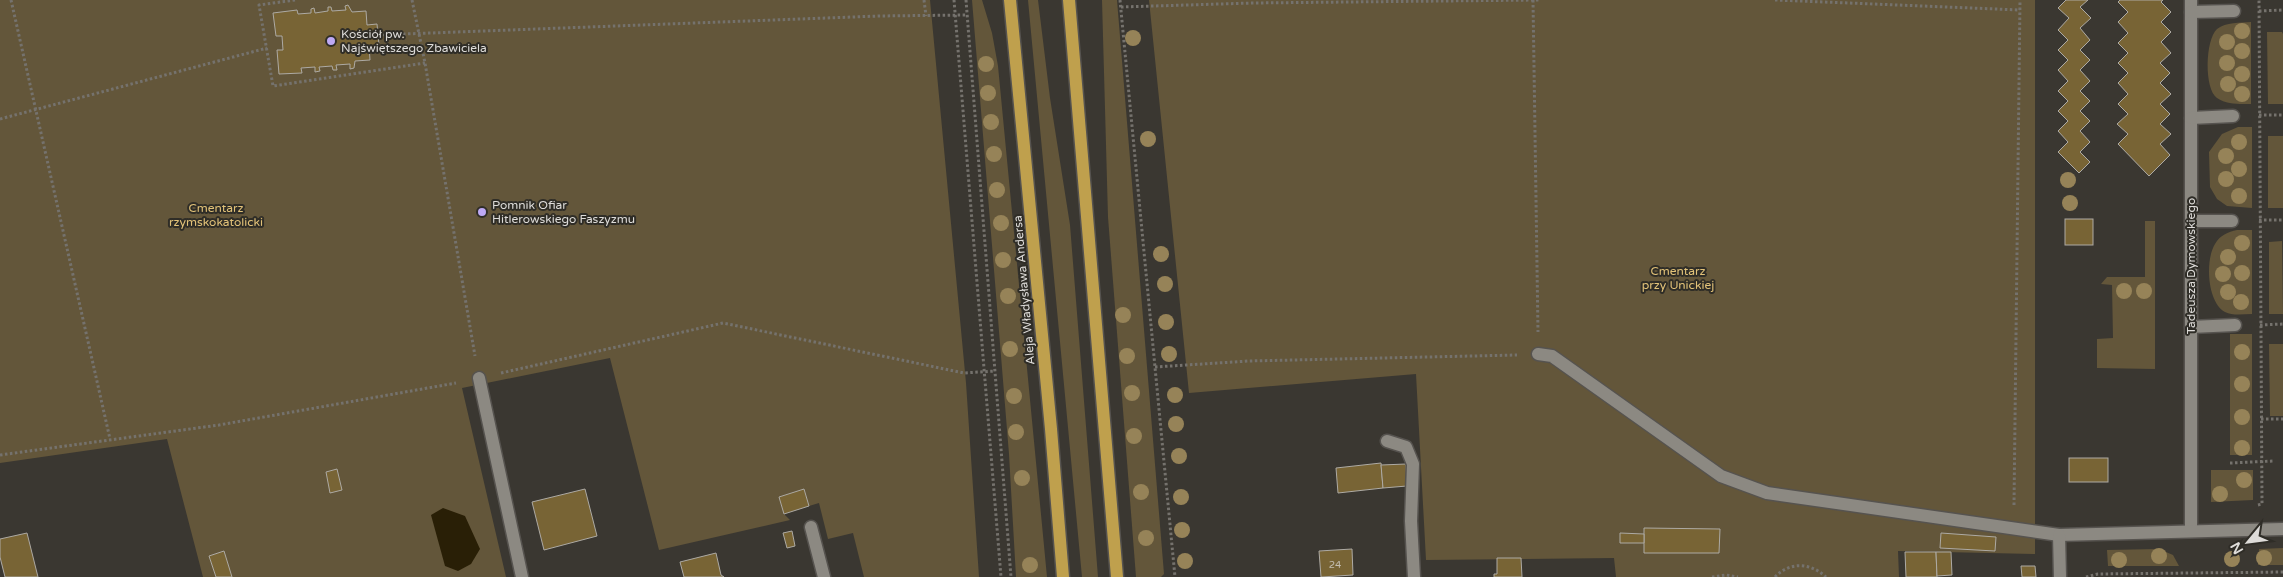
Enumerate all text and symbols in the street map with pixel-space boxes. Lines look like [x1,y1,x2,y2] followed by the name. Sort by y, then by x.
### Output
[341,27,487,55] place label: Kościół pw. Najświętszego Zbawiciela
[325,35,337,47] marker: Kościół pw. Najświętszego Zbawiciela
[492,198,635,226] place label: Pomnik Ofiar Hitlerowskiego Faszyzmu
[2184,198,2198,334] street label: Tadeusza Dymowskiego
[169,201,263,229] park label: Cmentarz rzymskokatolicki
[476,206,488,218] marker: Pomnik Ofiar Hitlerowskiego Faszyzmu
[1010,215,1038,365] street label: Aleja Władysława Andersa
[1642,264,1714,292] park label: Cmentarz przy Unickiej
[2223,517,2273,567] north arrow
[2227,539,2247,557] text: N
[1329,559,1341,571] house number: 24

